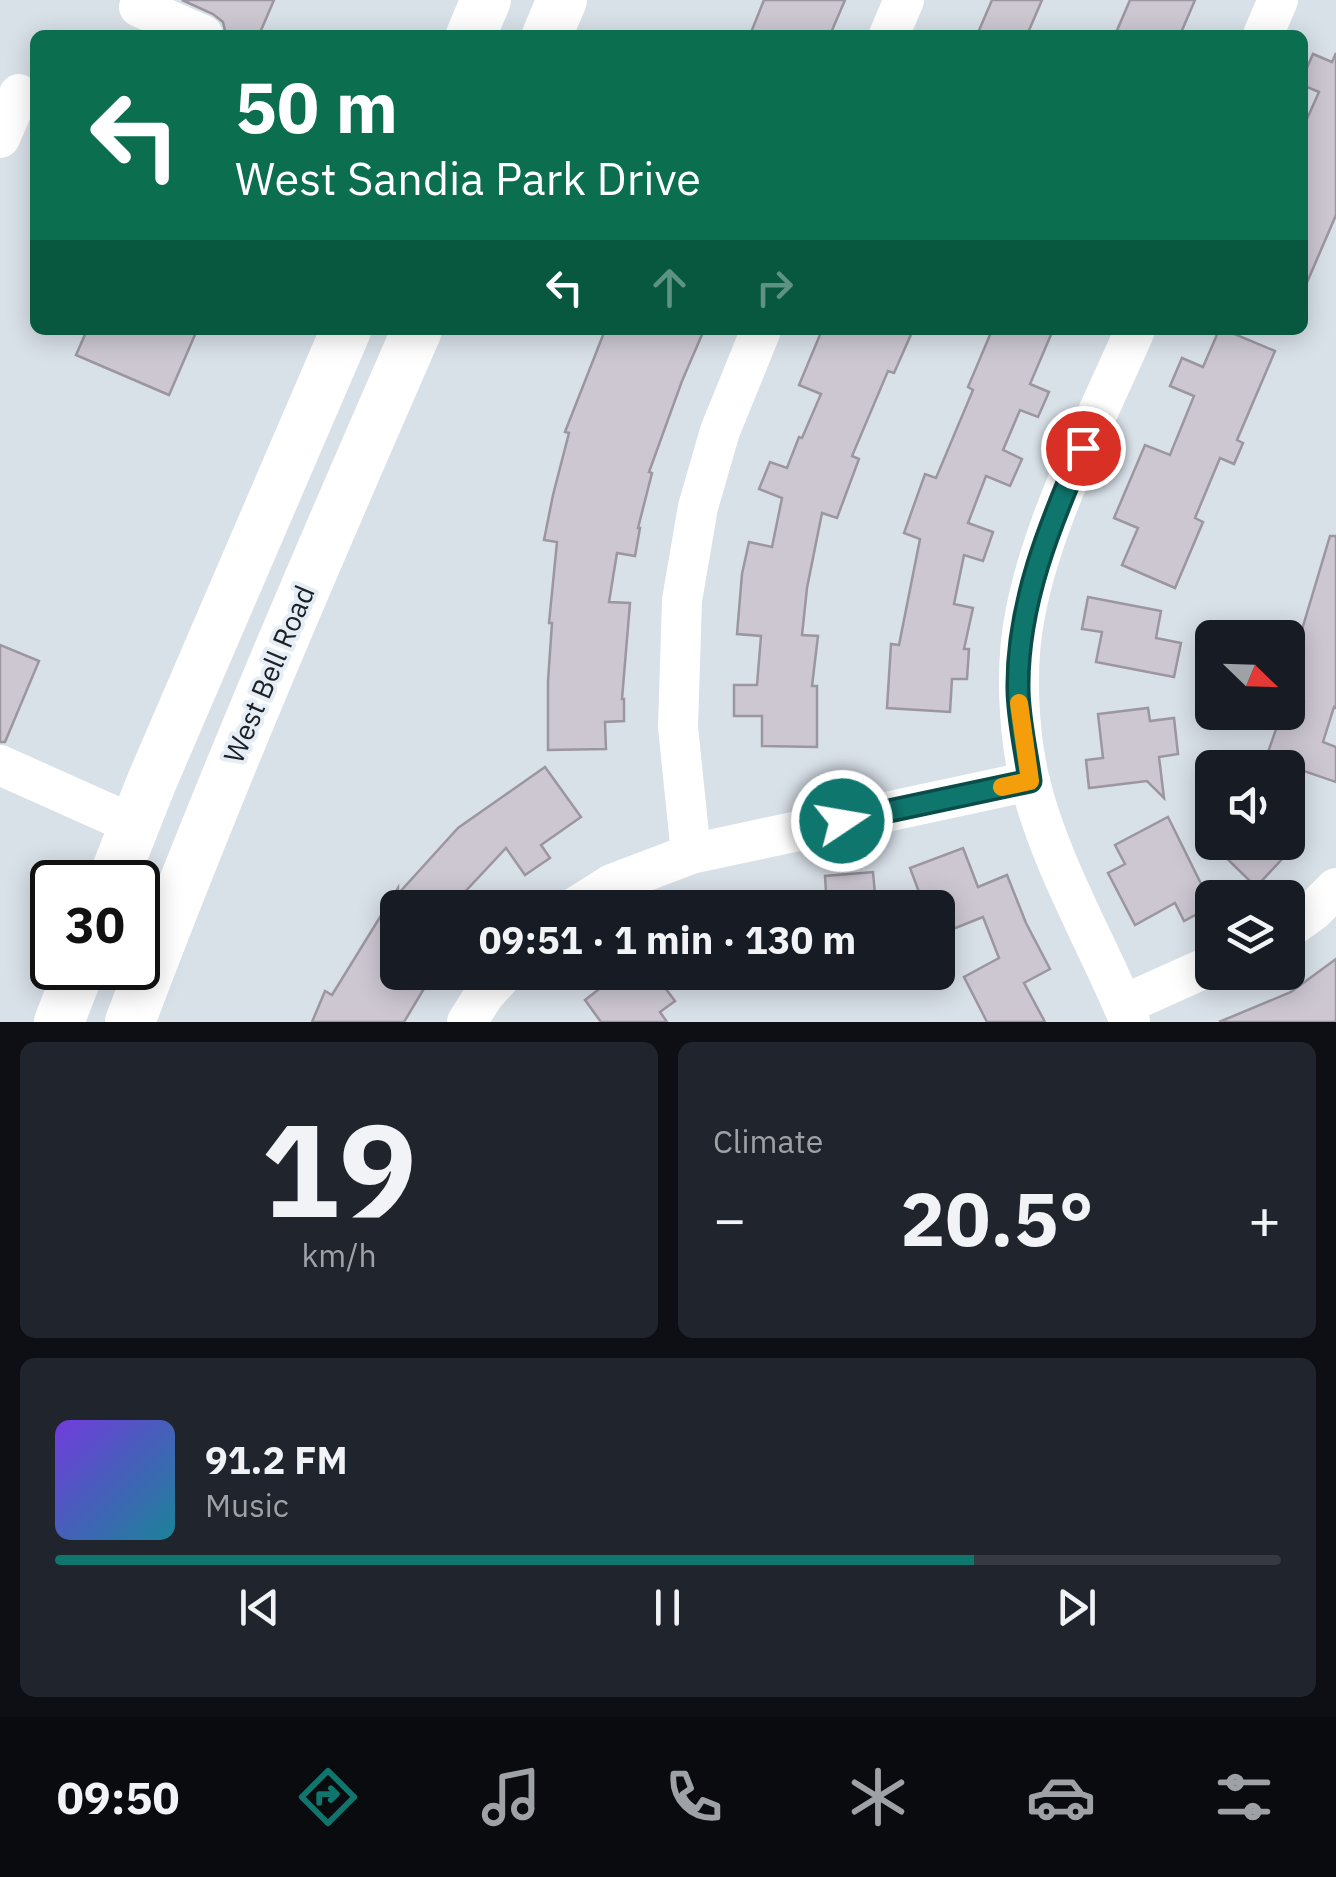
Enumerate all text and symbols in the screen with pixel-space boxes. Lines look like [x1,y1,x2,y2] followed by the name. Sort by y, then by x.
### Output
[235,61,398,152] text: 50 m
[70,70,200,200] icon: left
[235,149,701,207] text: West Sandia Park Drive
[537,260,592,315] icon: left
[642,260,697,315] icon: ahead
[747,260,802,315] icon: right
[1041,406,1126,491] pin
[1056,421,1111,476] icon: arrive
[214,579,323,768] street label: West Bell Road
[1195,620,1305,730] north arrow
[1195,620,1305,990] map controls
[1195,750,1305,860] button: sound
[790,769,894,873] position arrow
[30,860,160,990] speed limit sign: 30
[1195,880,1305,990] button: layers
[479,915,856,964] text: 09:51 · 1 min · 130 m
[261,1084,417,1253] text: 19
[713,1120,823,1162] text: Climate
[900,1169,1094,1267] text: 20.5°
[713,1183,746,1254] text: −
[1248,1183,1281,1254] text: +
[301,1234,377,1276] text: km/h
[205,1435,348,1484] text: 91.2 FM
[205,1484,289,1526] text: Music
[232,1580,287,1635] icon: previous
[640,1580,695,1635] icon: pause
[1049,1580,1104,1635] icon: next
[293,1762,363,1832] icon: directions
[476,1762,546,1832] icon: music
[659,1762,729,1832] icon: phone
[843,1762,913,1832] icon: climate
[1026,1762,1096,1832] icon: car
[1209,1762,1279,1832] icon: filters
[57,1768,180,1826] text: 09:50

